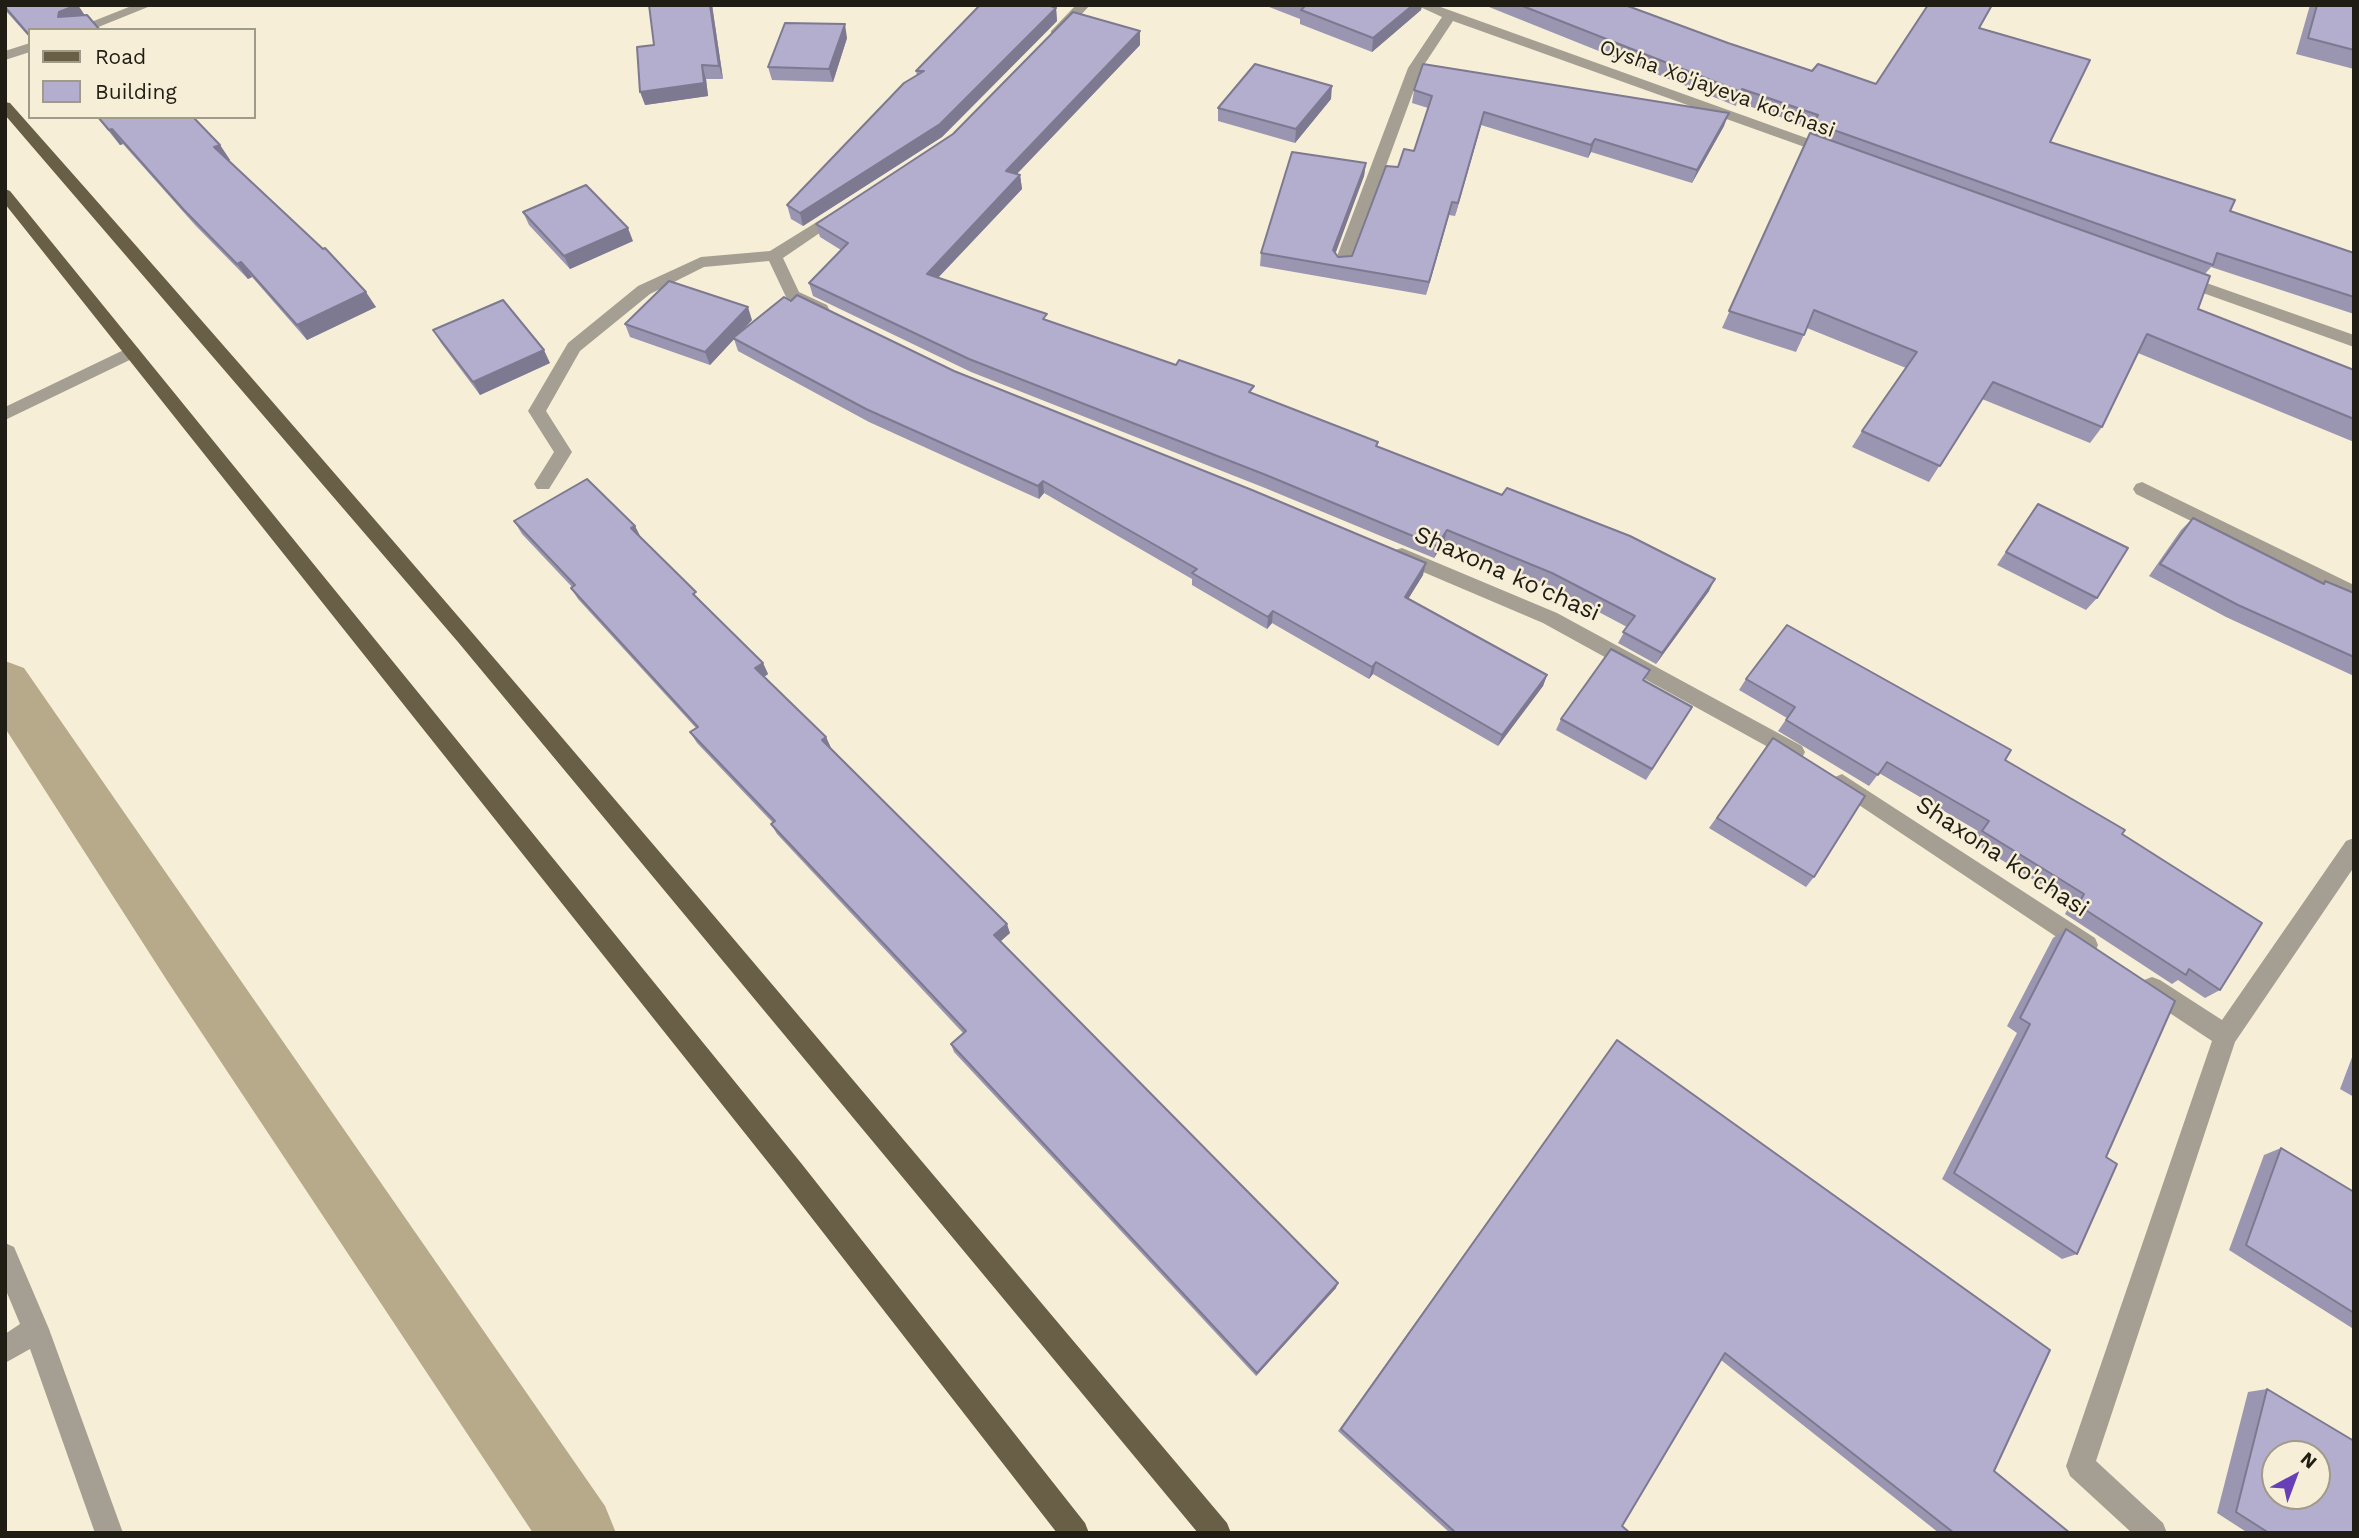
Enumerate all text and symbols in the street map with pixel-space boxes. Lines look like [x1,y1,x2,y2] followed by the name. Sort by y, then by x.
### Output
[28,28,256,119] legend
[1596,35,1838,143] street label: Oysha Xo'jayeva ko'chasi
[95,44,146,69] text: Road
[95,79,177,104] text: Building
[1410,520,1604,628] street label: Shaxona ko'chasi
[1910,790,2094,924] street label: Shaxona ko'chasi
[2261,1440,2331,1510] north arrow
[2296,1447,2322,1474] text: N

